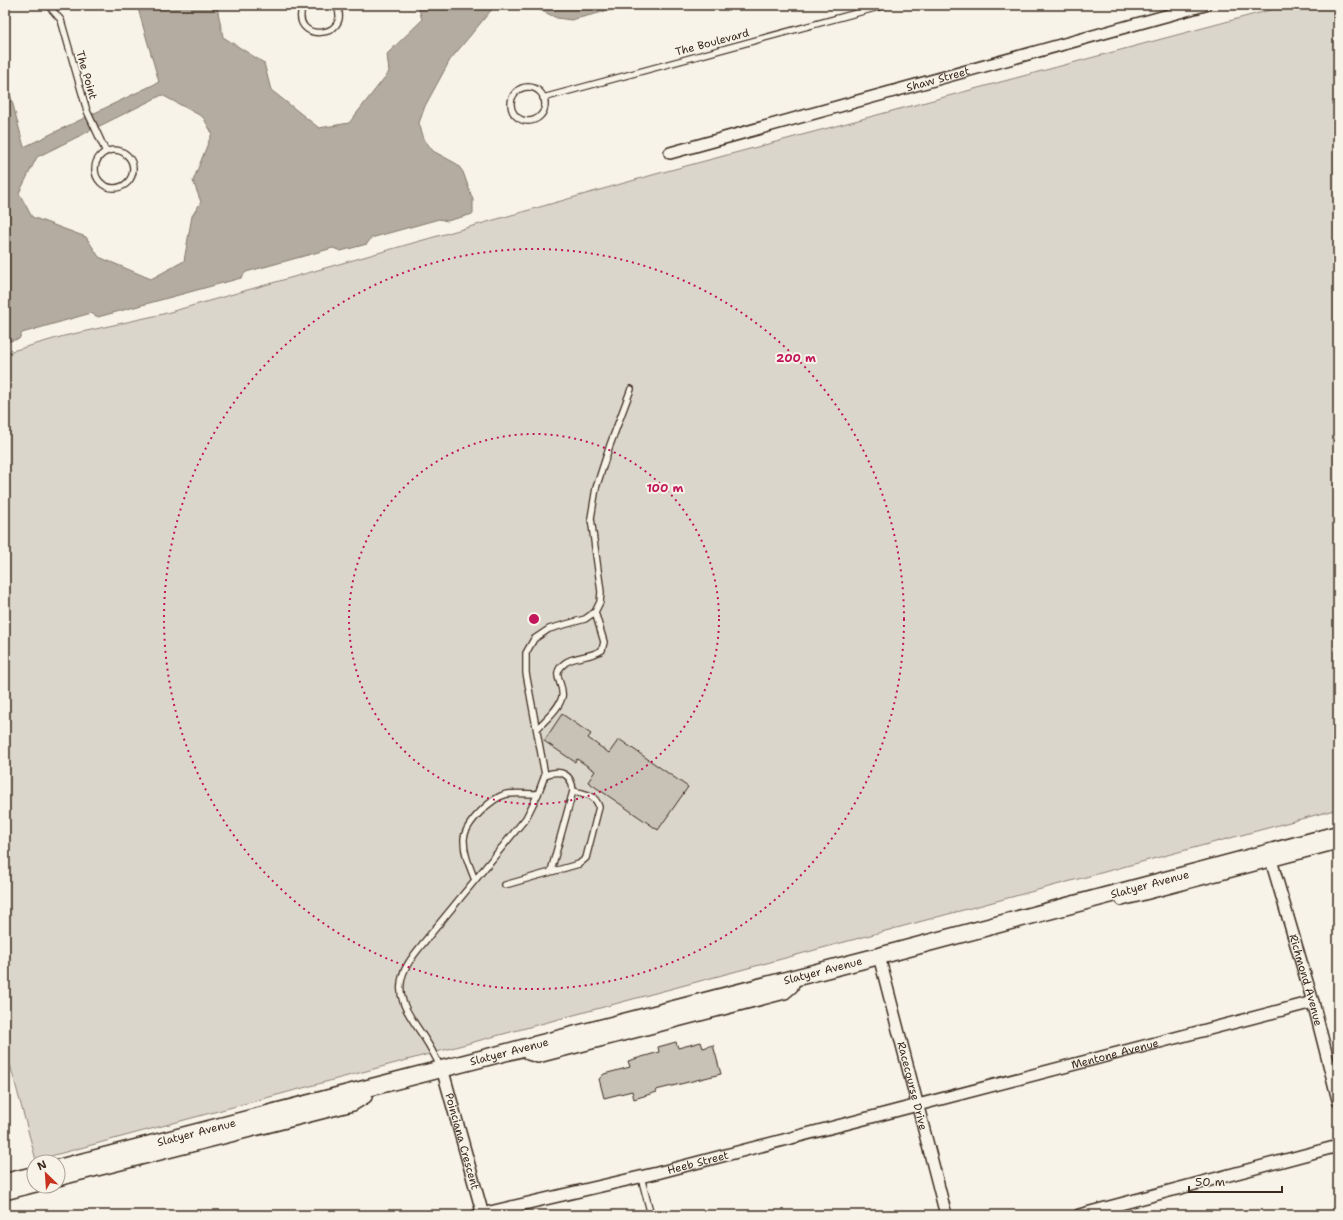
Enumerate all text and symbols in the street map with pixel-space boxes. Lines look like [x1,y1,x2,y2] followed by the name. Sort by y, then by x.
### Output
[674,25,751,60] street label: The Boulevard
[72,49,101,101] street label: The Point
[905,63,972,95] street label: Shaw Street
[776,350,816,366] text: 200 m
[647,480,684,496] text: 100 m
[527,612,541,626] centre of rings
[1109,867,1191,902] street label: Slatyer Avenue
[1285,932,1326,1028] street label: Richmond Avenue
[782,954,864,988] street label: Slatyer Avenue
[468,1035,550,1069] street label: Slatyer Avenue
[1070,1036,1160,1073] street label: Mentone Avenue
[893,1040,931,1132] street label: Racecourse Drive
[441,1091,483,1192] street label: Poinciana Crescent
[156,1115,238,1150] street label: Slatyer Avenue
[666,1148,730,1178] street label: Heeb Street
[26,1154,66,1194] north arrow
[35,1157,49,1174] text: N
[1189,1168,1282,1194] scale bar
[1195,1174,1225,1190] text: 50 m

